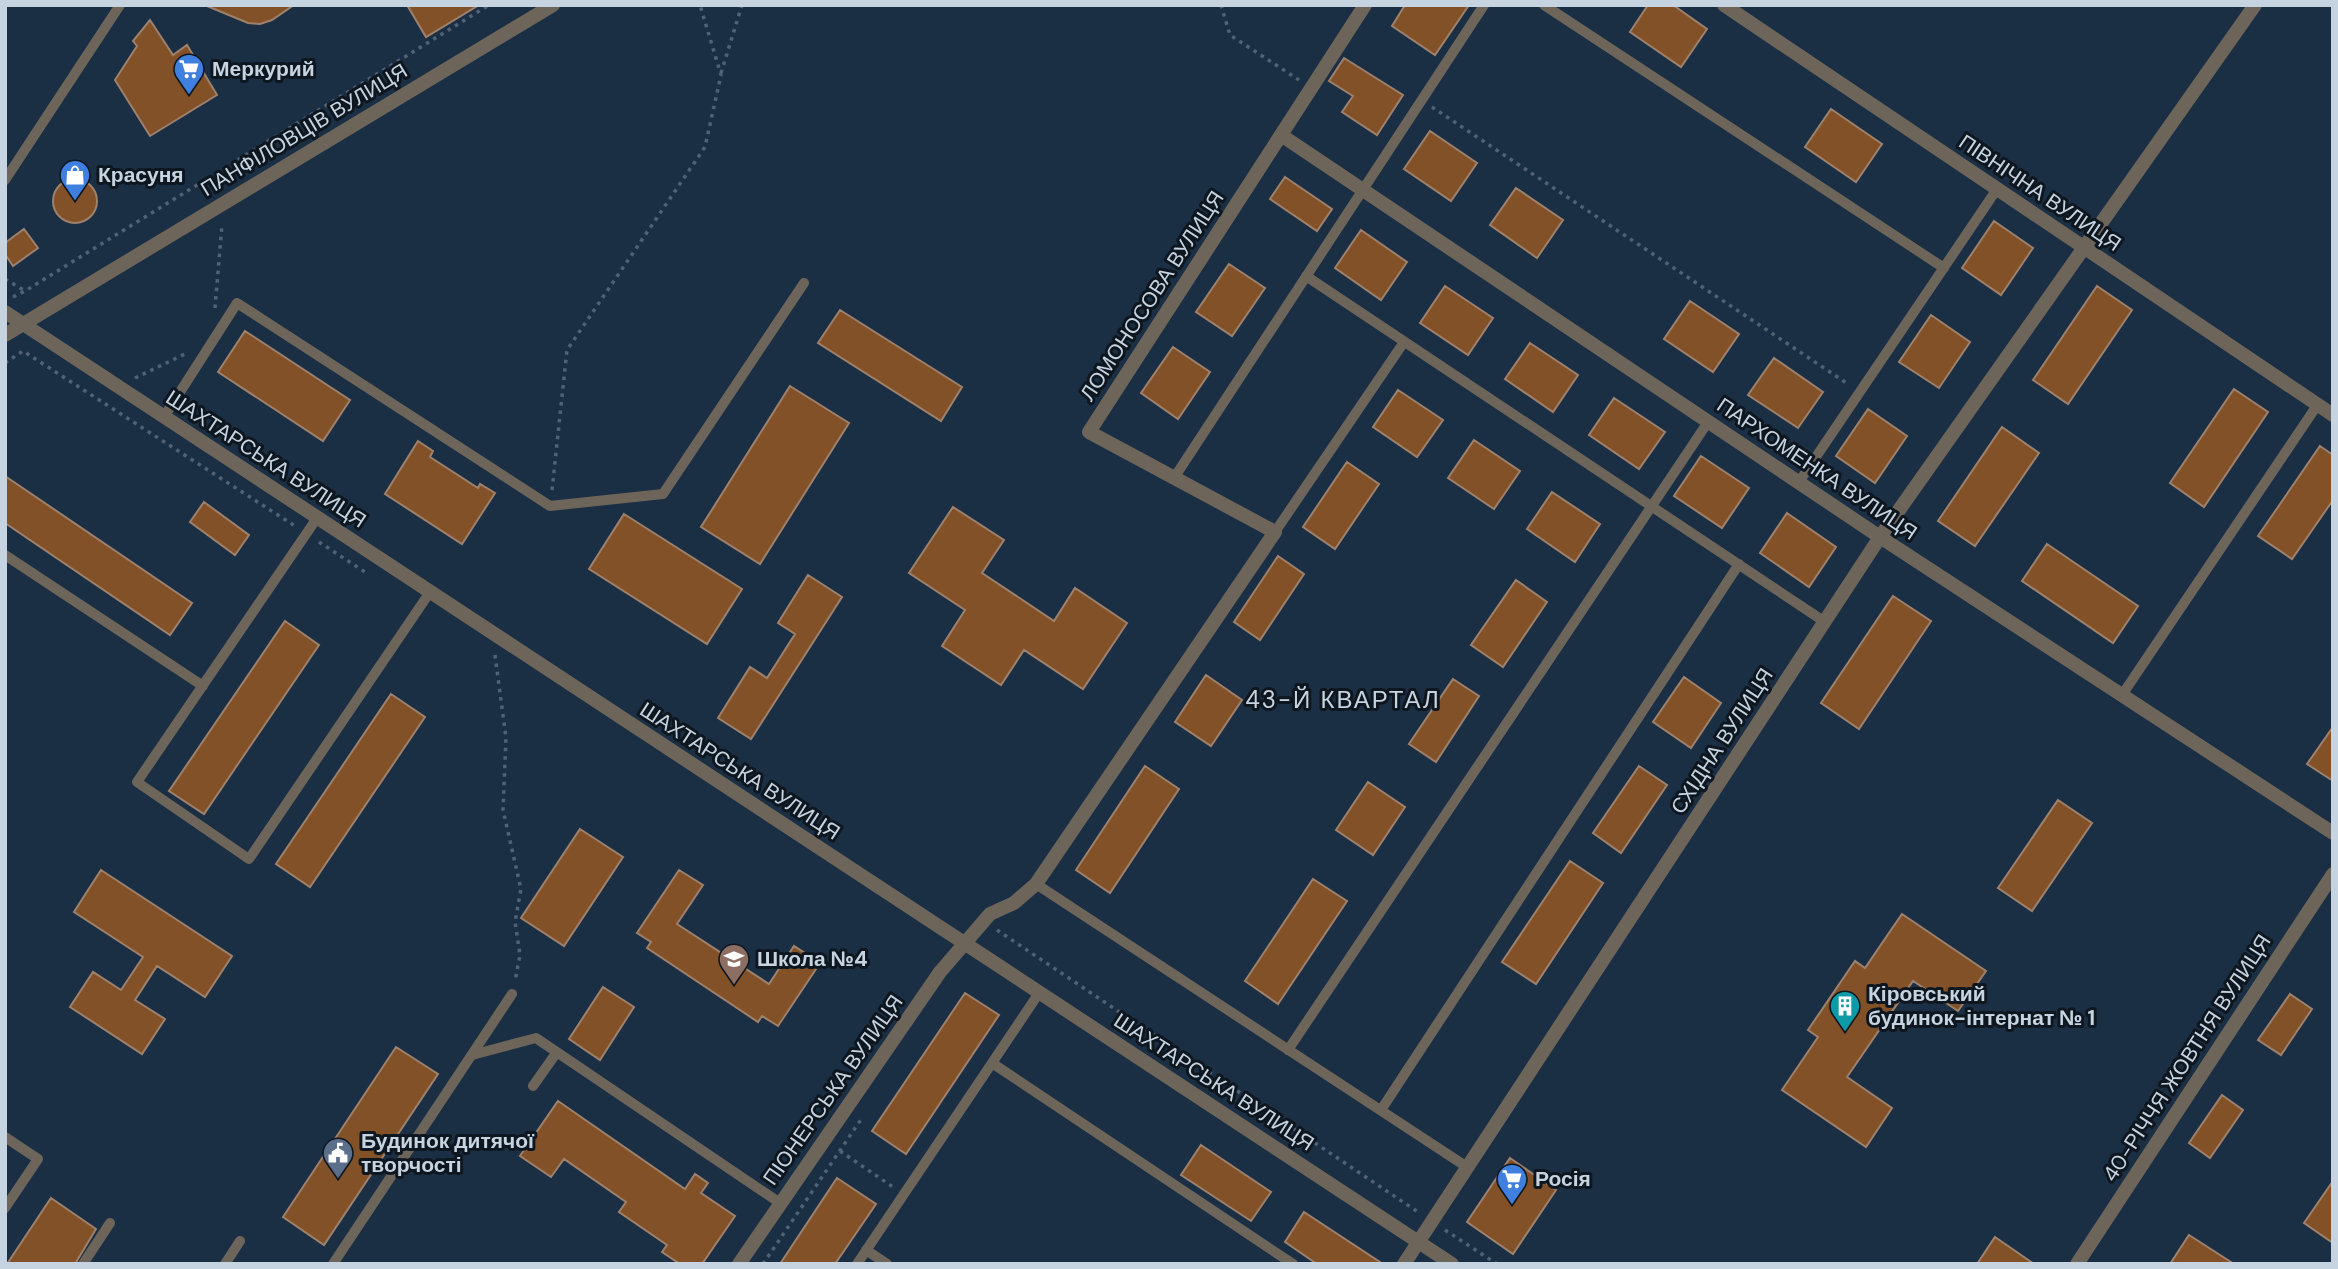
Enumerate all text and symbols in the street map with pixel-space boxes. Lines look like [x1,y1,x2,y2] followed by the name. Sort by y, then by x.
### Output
[172,52,206,96] supermarket icon: Меркурий
[212,55,315,83] place label: Меркурий
[195,57,413,203] street label: ПАНФІЛОВЦІВ ВУЛИЦЯ
[1953,128,2127,258] street label: ПІВНІЧНА ВУЛИЦЯ
[58,158,92,202] shop icon: Красуня
[98,161,184,189] place label: Красуня
[1074,186,1230,406] street label: ЛОМОНОСОВА ВУЛИЦЯ
[160,384,372,534] street label: ШАХТАРСЬКА ВУЛИЦЯ
[1711,391,1923,547] street label: ПАРХОМЕНКА ВУЛИЦЯ
[1664,663,1780,819] street label: СХІДНА ВУЛИЦЯ
[1245,684,1441,715] district label: 43-Й КВАРТАЛ
[634,696,846,846] street label: ШАХТАРСЬКА ВУЛИЦЯ
[2097,929,2277,1187] street label: 40-РІЧЧЯ ЖОВТНЯ ВУЛИЦЯ
[717,942,751,986] school or university icon: Школа №4
[757,945,868,973] place label: Школа №4
[1868,980,2095,1032] place label: Кіровський будинок-інтернат № 1
[757,989,909,1191] street label: ПІОНЕРСЬКА ВУЛИЦЯ
[1828,989,1862,1033] building icon: Кіровський будинок-інтернат № 1
[1108,1007,1320,1157] street label: ШАХТАРСЬКА ВУЛИЦЯ
[361,1127,535,1179] place label: Будинок дитячої творчості
[321,1136,355,1180] public building icon: Будинок дитячої творчості
[1495,1162,1529,1206] supermarket icon: Росія
[1535,1165,1591,1193] place label: Росія

